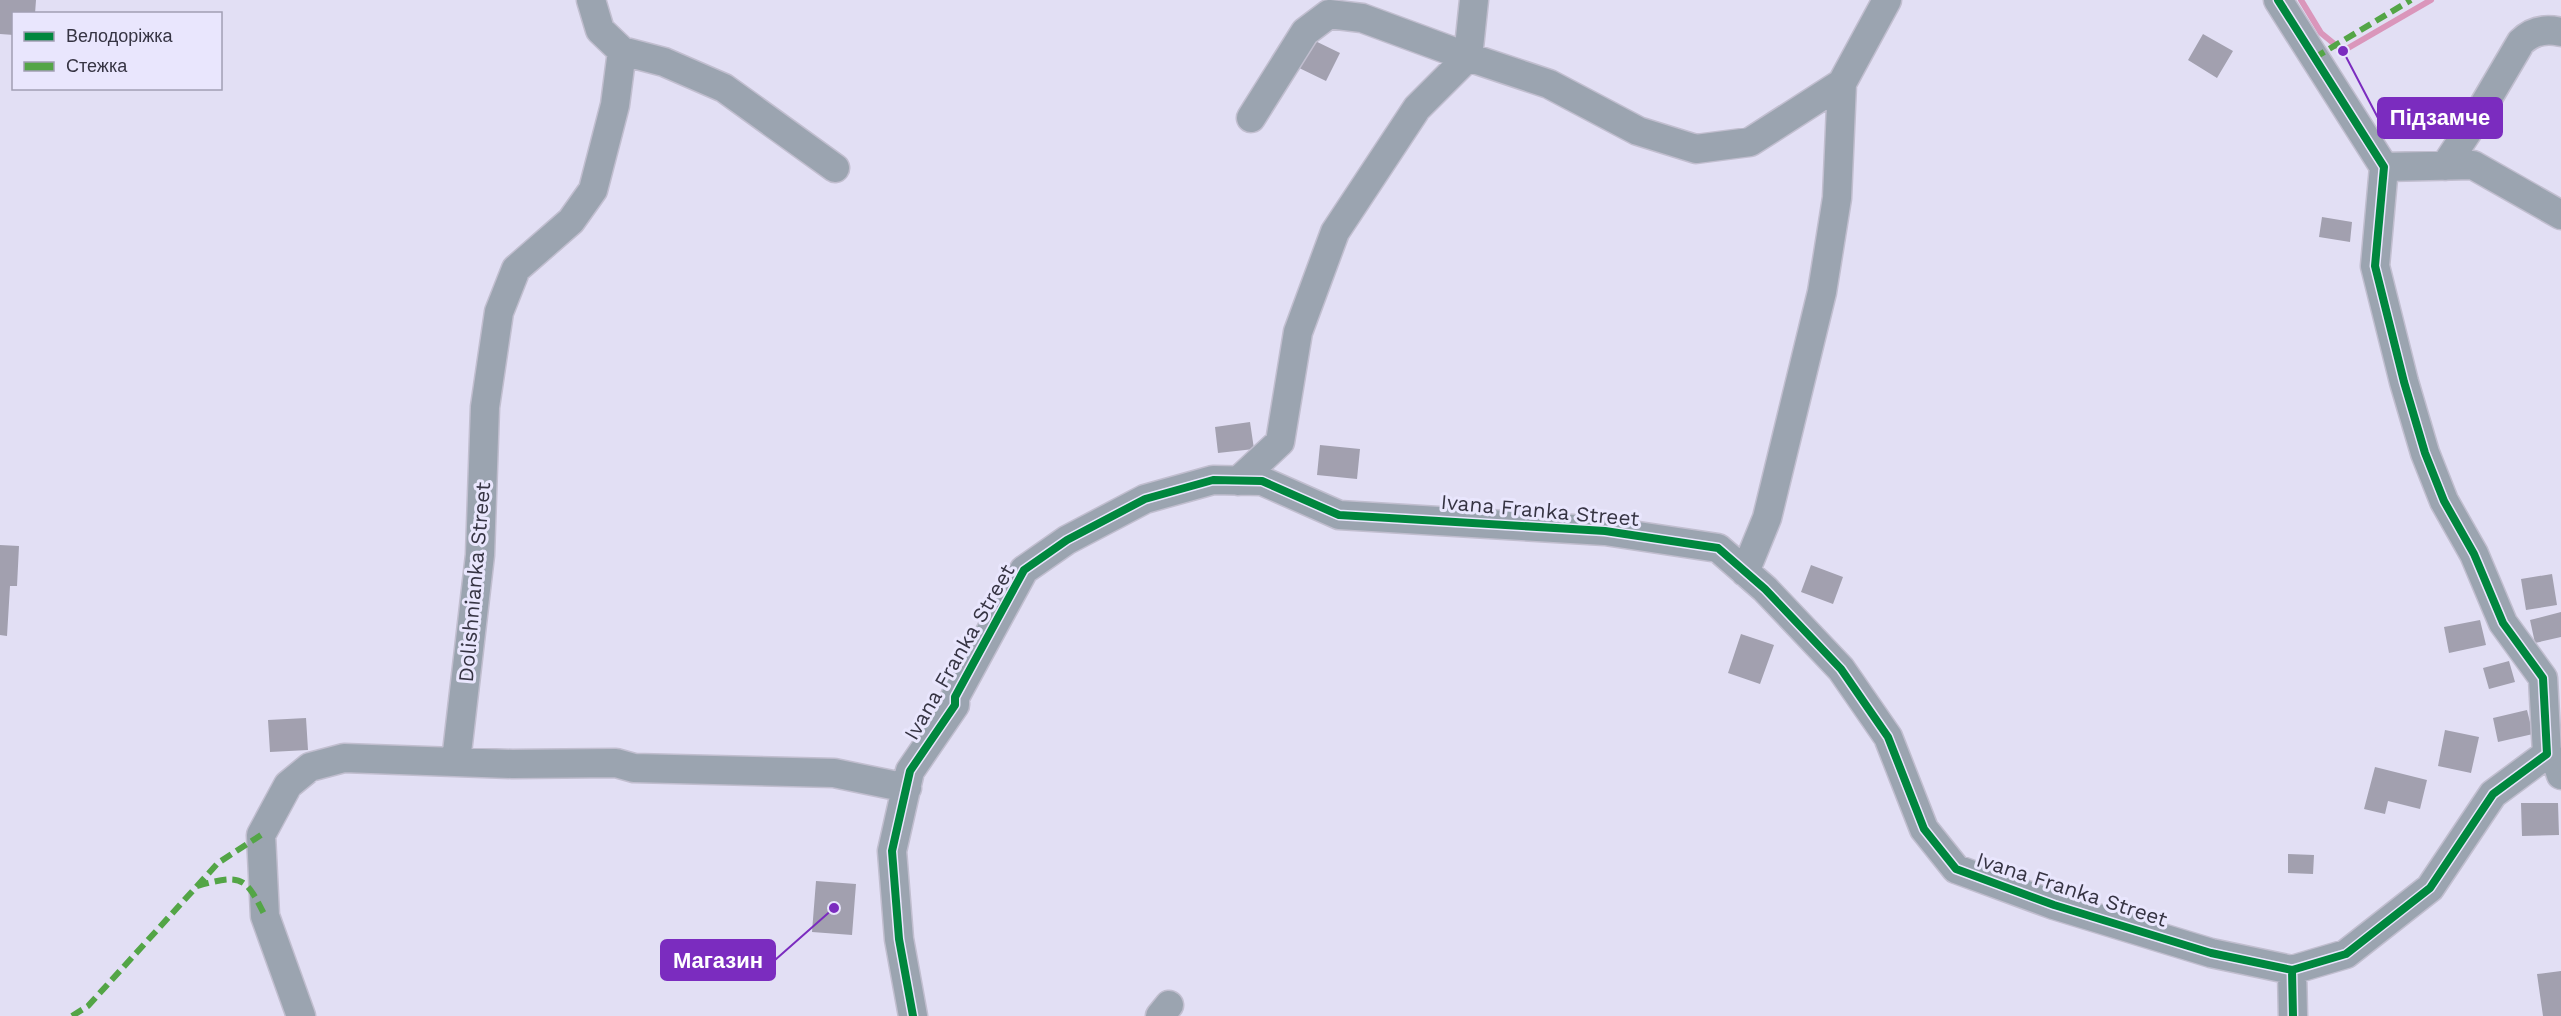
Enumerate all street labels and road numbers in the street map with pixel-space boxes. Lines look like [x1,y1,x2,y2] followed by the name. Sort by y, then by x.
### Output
[453,481,495,683] street label: Dolishnianka Street
[1440,489,1640,531] street label: Ivana Franka Street
[898,559,1020,744] street label: Ivana Franka Street
[1974,846,2171,932] street label: Ivana Franka Street

